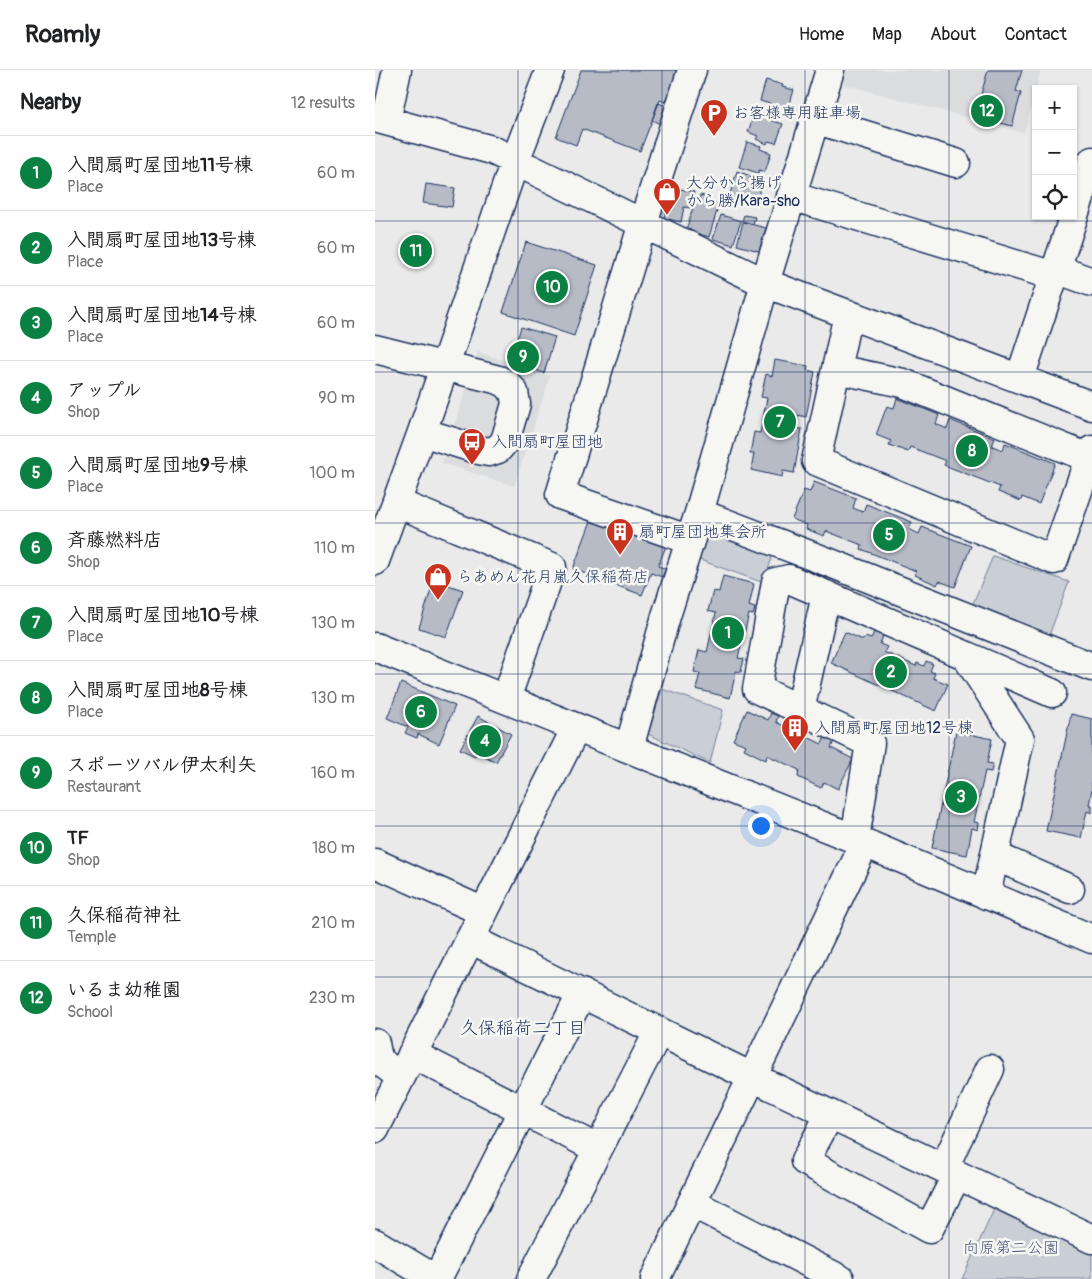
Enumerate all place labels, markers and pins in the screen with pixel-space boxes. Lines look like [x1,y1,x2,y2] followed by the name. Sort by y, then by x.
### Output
[971,92,1003,130] pin: 12
[699,98,729,137] parking icon: お客様専用駐車場
[733,103,861,123] place label: お客様専用駐車場
[686,173,800,211] place label: 大分から揚げ から勝/Kara-sho
[652,177,682,216] shop icon: 大分から揚げ から勝/Kara-sho
[400,232,432,270] pin: 11
[536,268,568,306] pin: 10
[507,338,539,376] pin: 9
[764,403,796,441] pin: 7
[457,427,487,466] bus stop icon: 入間扇町屋団地
[491,432,603,452] place label: 入間扇町屋団地
[956,432,988,470] pin: 8
[873,516,905,554] pin: 5
[605,517,635,556] building icon: 扇町屋団地集会所
[639,522,767,542] place label: 扇町屋団地集会所
[423,562,453,601] shop icon: らあめん花月嵐久保稲荷店
[457,567,649,587] place label: らあめん花月嵐久保稲荷店
[712,614,744,652] pin: 1
[875,653,907,691] pin: 2
[405,693,437,731] pin: 6
[780,713,810,752] building icon: 入間扇町屋団地12号棟
[814,718,973,738] place label: 入間扇町屋団地12号棟
[469,722,501,760] pin: 4
[945,778,977,816] pin: 3

